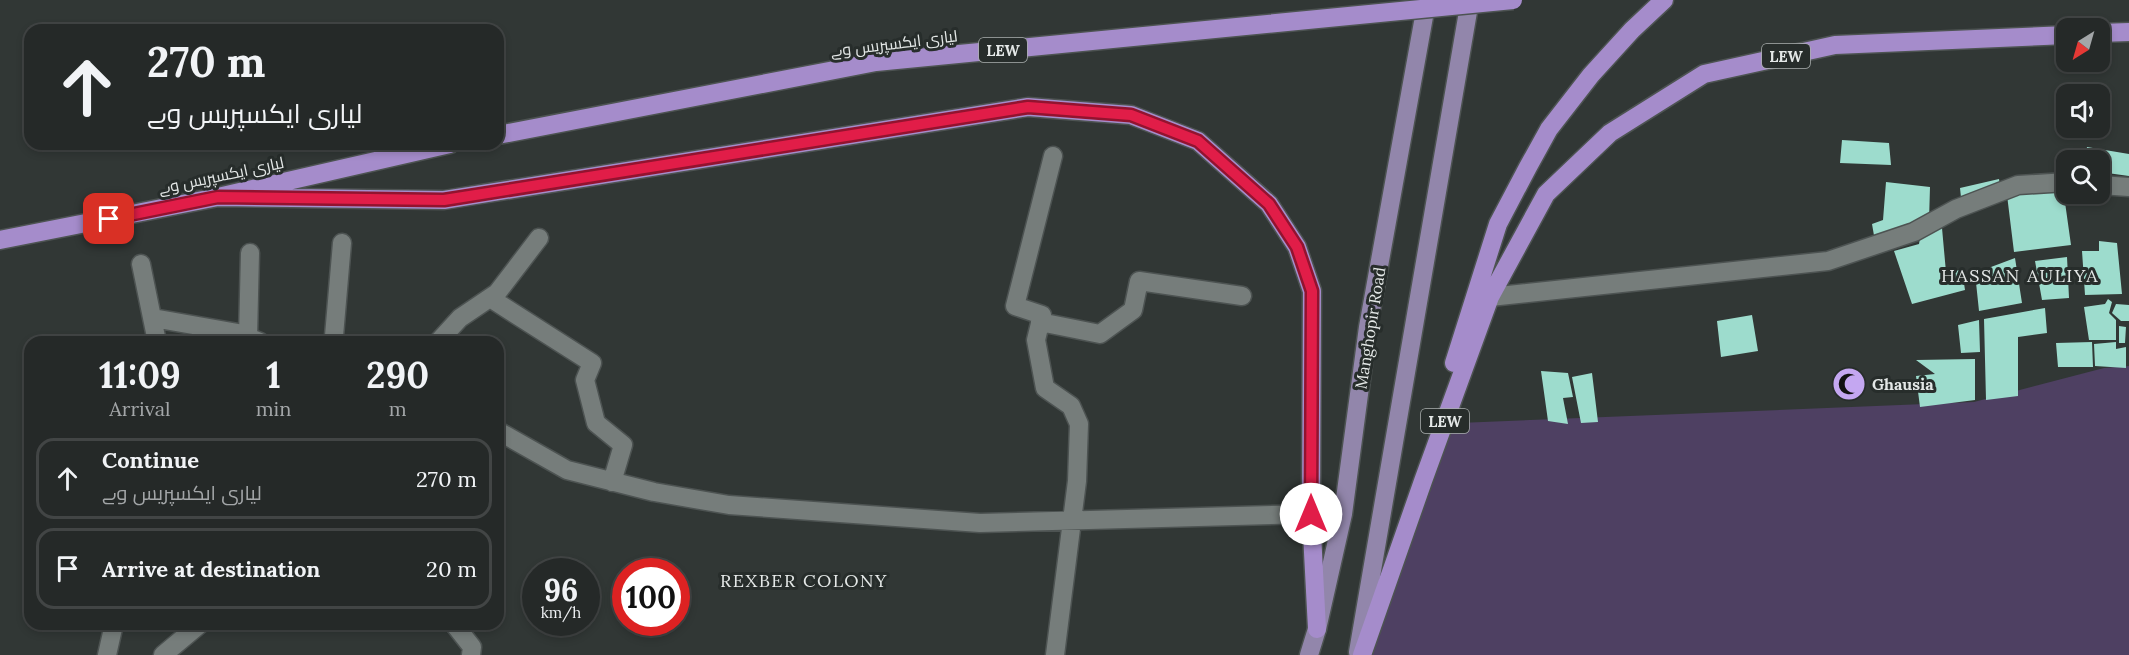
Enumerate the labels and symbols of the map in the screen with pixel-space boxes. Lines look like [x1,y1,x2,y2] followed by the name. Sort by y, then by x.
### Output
[2056,18,2110,72] north arrow
[829,25,959,63] street label: لیاری ایکسپریس وے
[979,38,1027,62] road number: LEW
[1762,44,1810,68] road number: LEW
[156,152,286,200] street label: لیاری ایکسپریس وے
[83,193,134,244] pin
[1941,264,2099,287] district label: HASSAN AULIYA
[1350,265,1390,390] street label: Manghopir Road
[1831,366,1867,402] mosque icon: Ghausia
[1872,374,1934,394] place label: Ghausia
[1421,409,1469,433] road number: LEW
[1279,482,1343,546] position arrow
[612,558,690,636] speed limit sign: 100
[720,569,888,592] district label: REXBER COLONY

